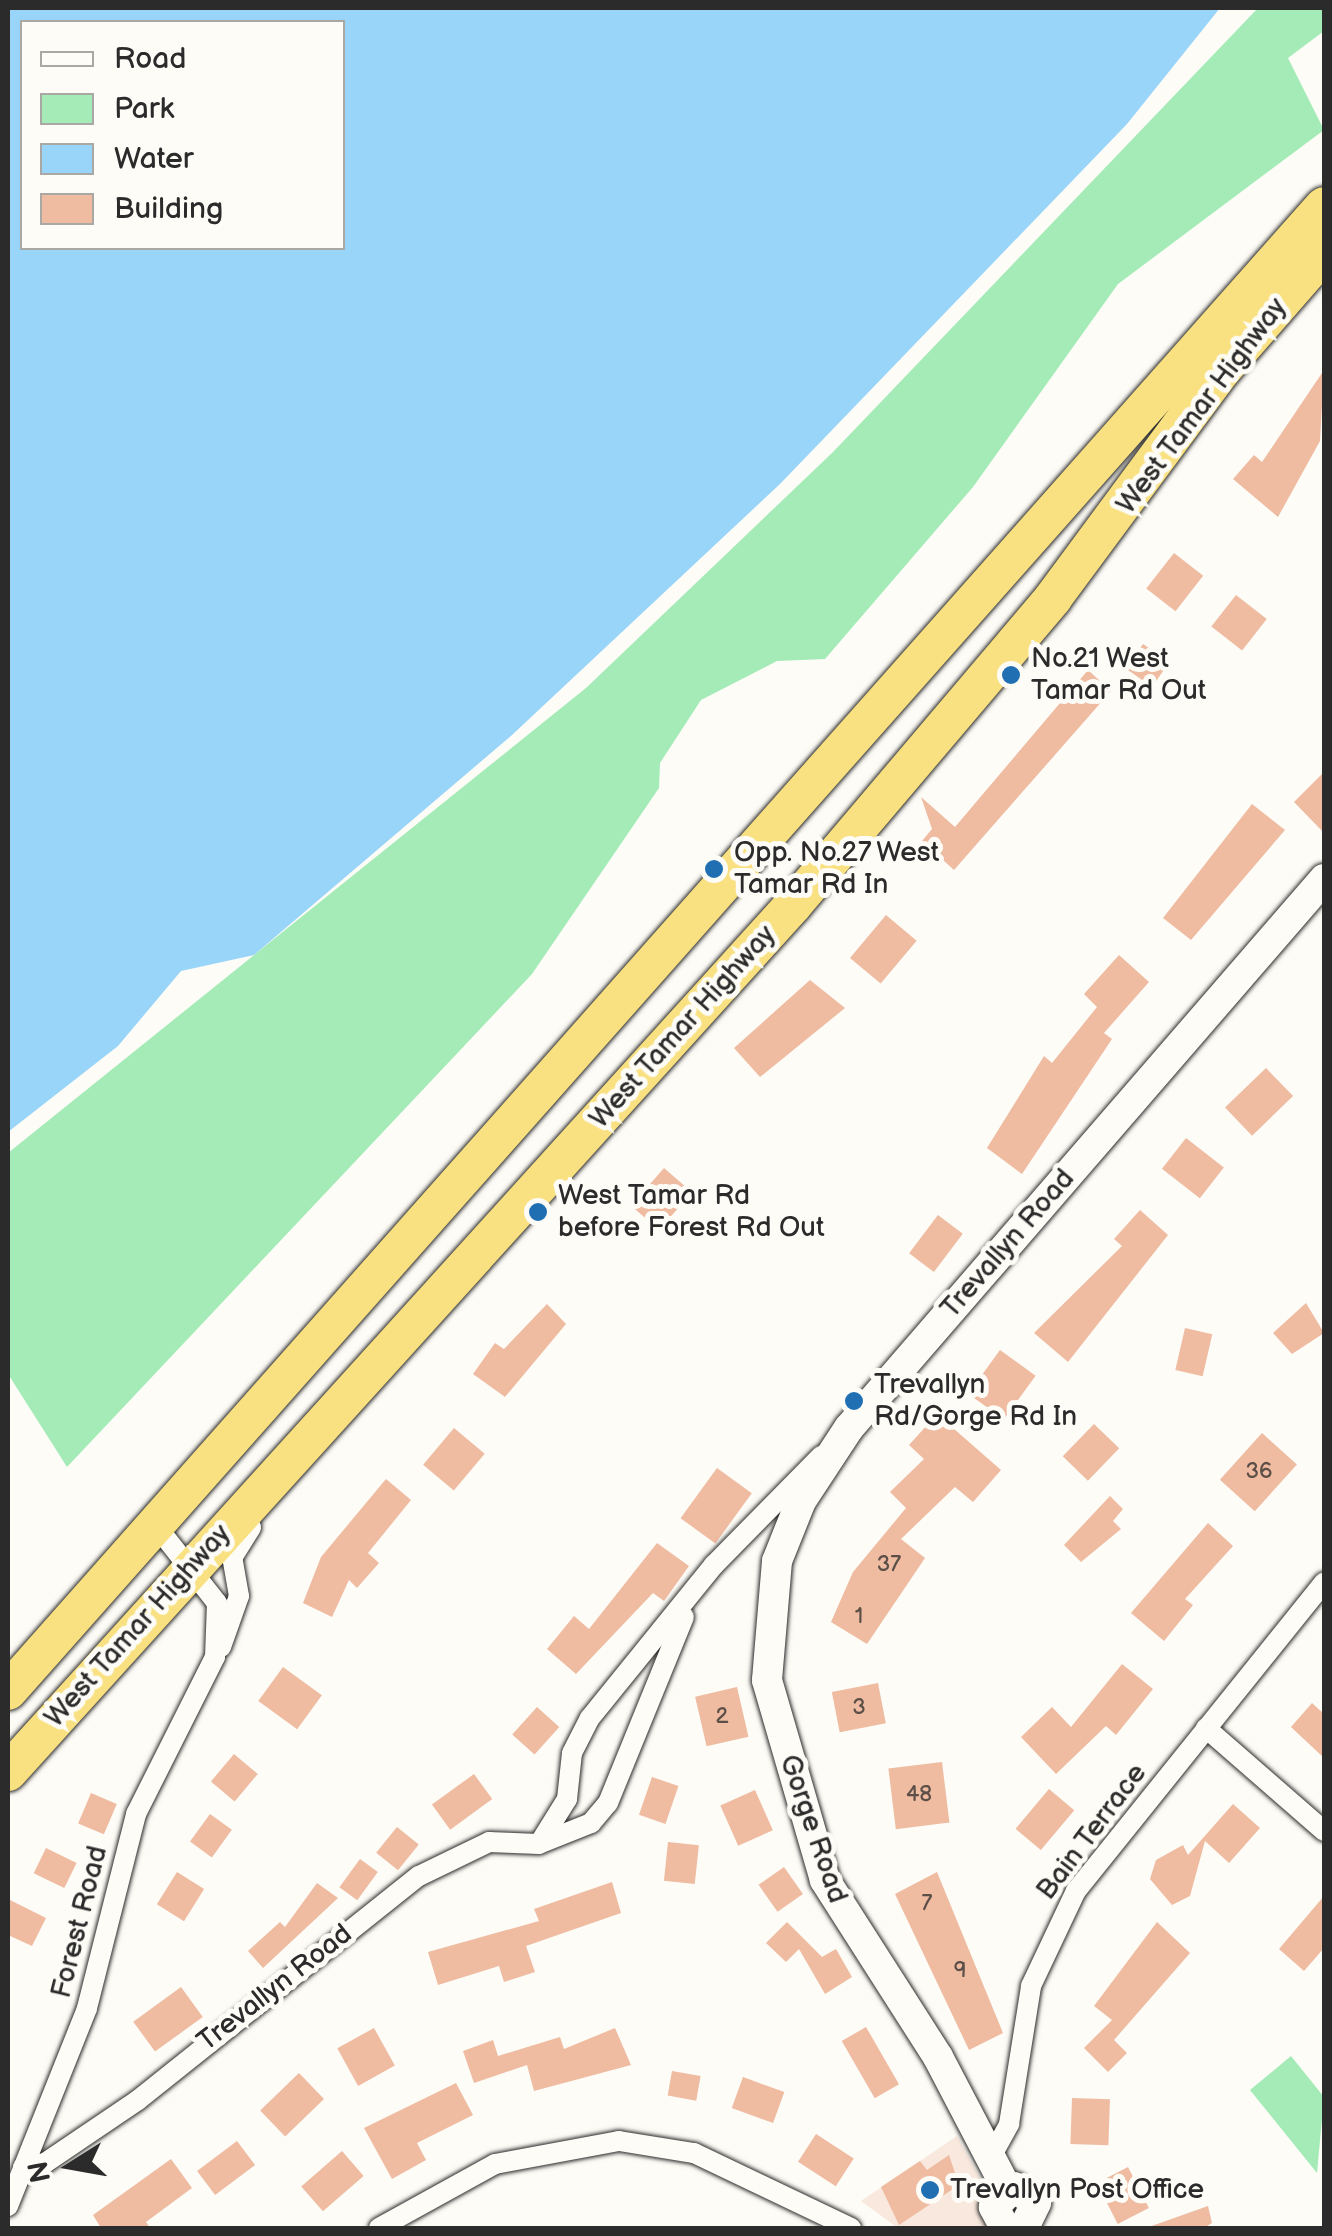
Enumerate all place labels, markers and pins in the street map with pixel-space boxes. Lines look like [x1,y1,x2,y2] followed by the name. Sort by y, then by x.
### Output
[1031,642,1206,708] place label: No.21 West Tamar Rd Out
[1000,664,1022,686] marker: No.21 West Tamar Rd Out
[734,836,942,902] place label: Opp. No.27 West Tamar Rd In
[703,858,725,880] marker: Opp. No.27 West Tamar Rd In
[558,1179,825,1245] place label: West Tamar Rd before Forest Rd Out
[527,1201,549,1223] marker: West Tamar Rd before Forest Rd Out
[874,1368,1077,1434] place label: Trevallyn Rd/Gorge Rd In
[843,1390,865,1412] marker: Trevallyn Rd/Gorge Rd In
[950,2173,1204,2207] place label: Trevallyn Post Office
[919,2179,941,2201] marker: Trevallyn Post Office

